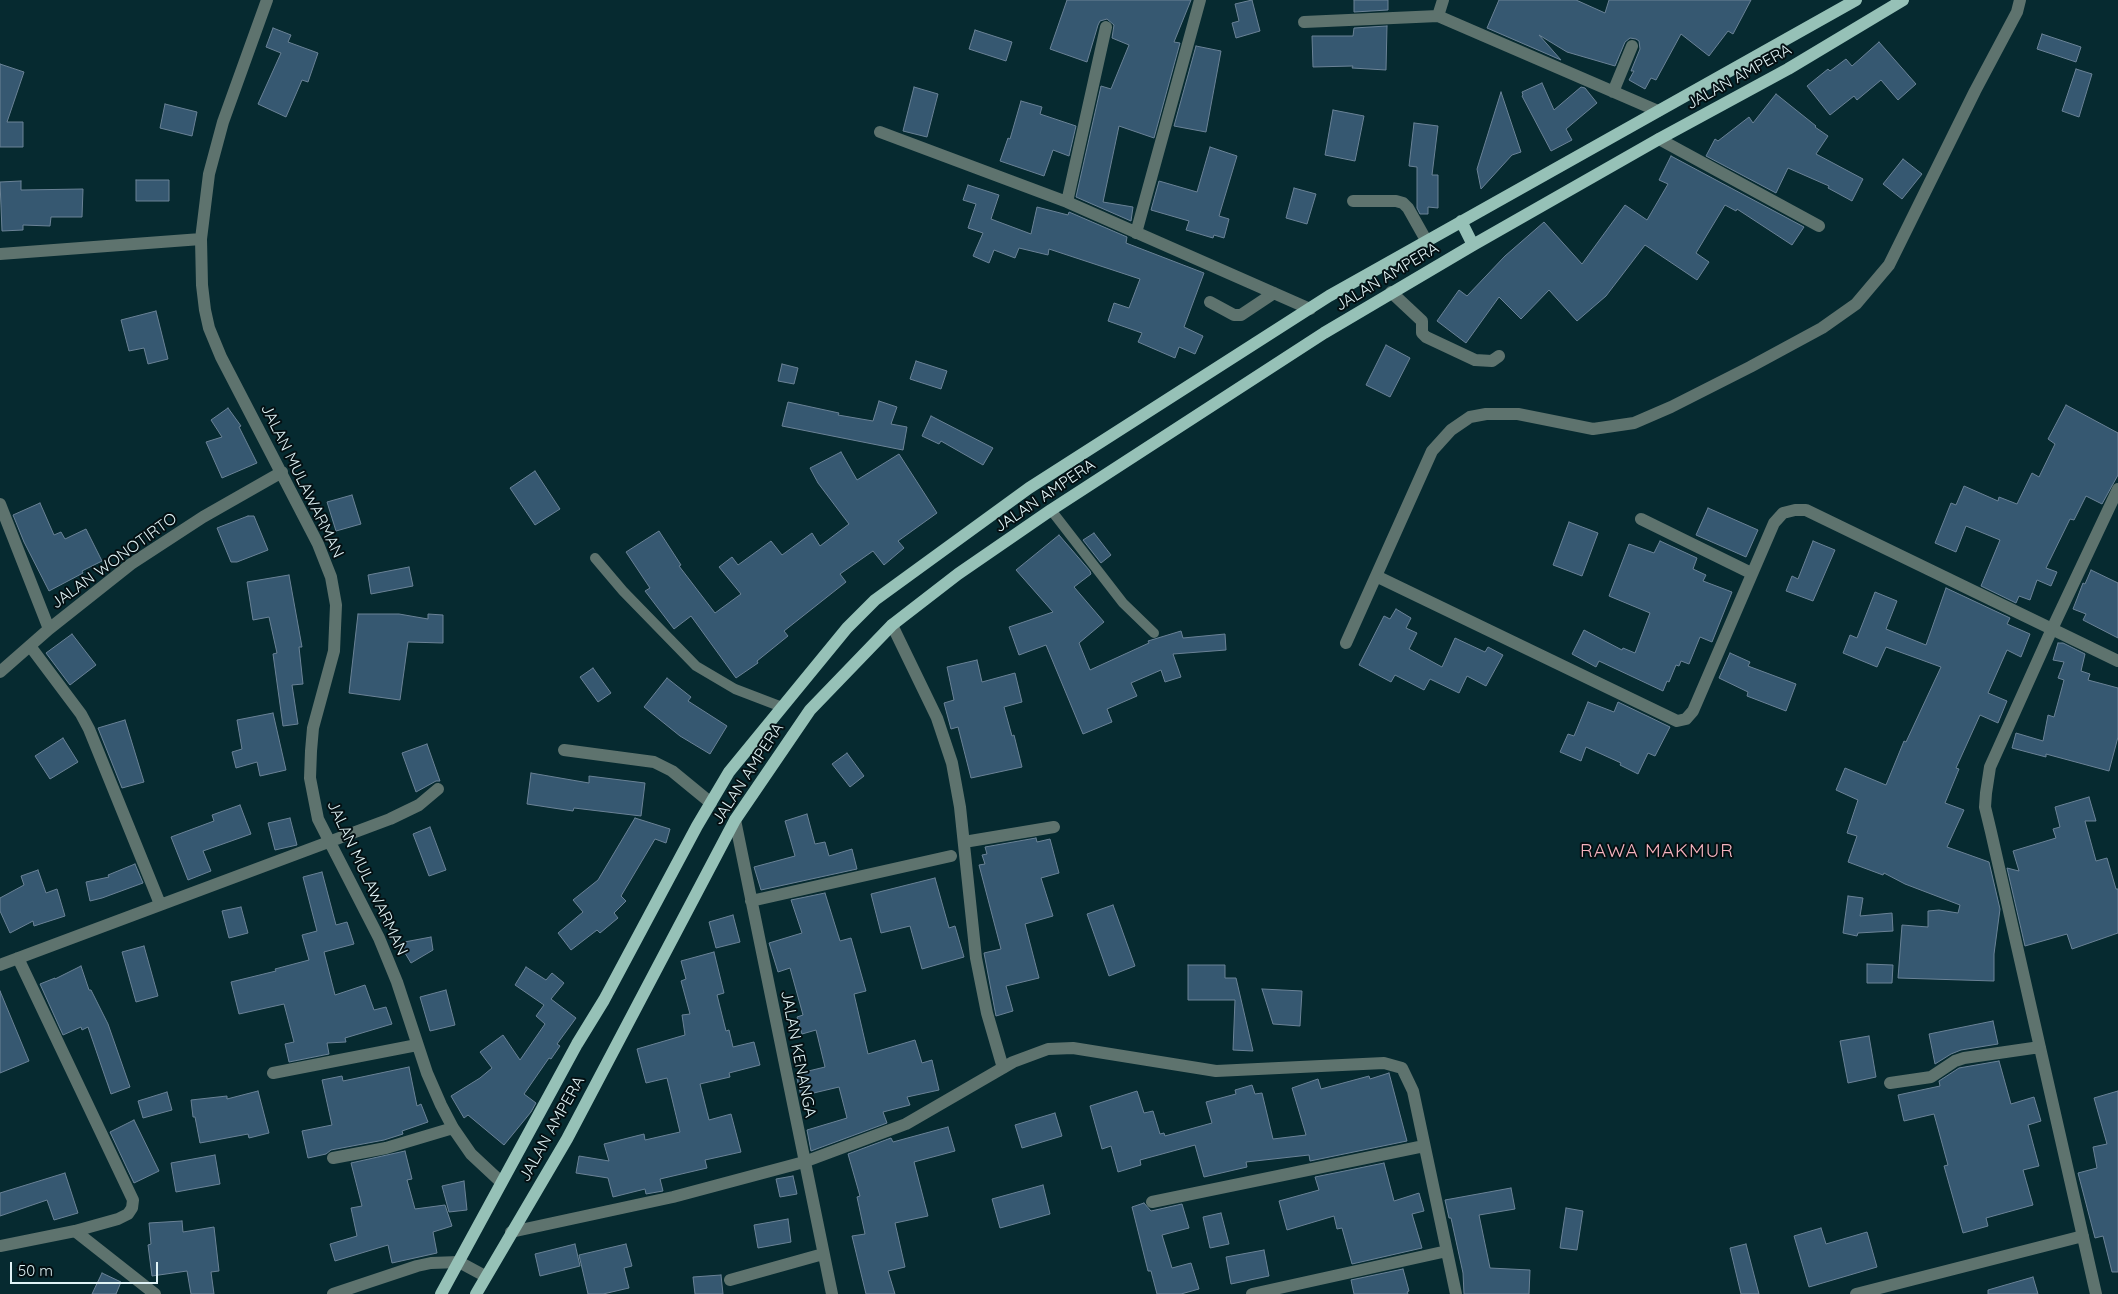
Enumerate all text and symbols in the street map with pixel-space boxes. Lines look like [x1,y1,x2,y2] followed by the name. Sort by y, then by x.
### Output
[1683,40,1795,114] street label: JALAN AMPERA
[1332,239,1442,315] street label: JALAN AMPERA
[256,401,348,561] street label: JALAN MULAWARMAN
[991,455,1099,537] street label: JALAN AMPERA
[47,509,181,613] street label: JALAN WONOTIRTO
[708,720,788,828] street label: JALAN AMPERA
[323,797,411,959] street label: JALAN MULAWARMAN
[1579,840,1735,862] district label: RAWA MAKMUR
[776,989,820,1119] street label: JALAN KENANGA
[515,1073,589,1185] street label: JALAN AMPERA
[12,1252,160,1284] scale bar
[18,1261,53,1280] text: 50 m

